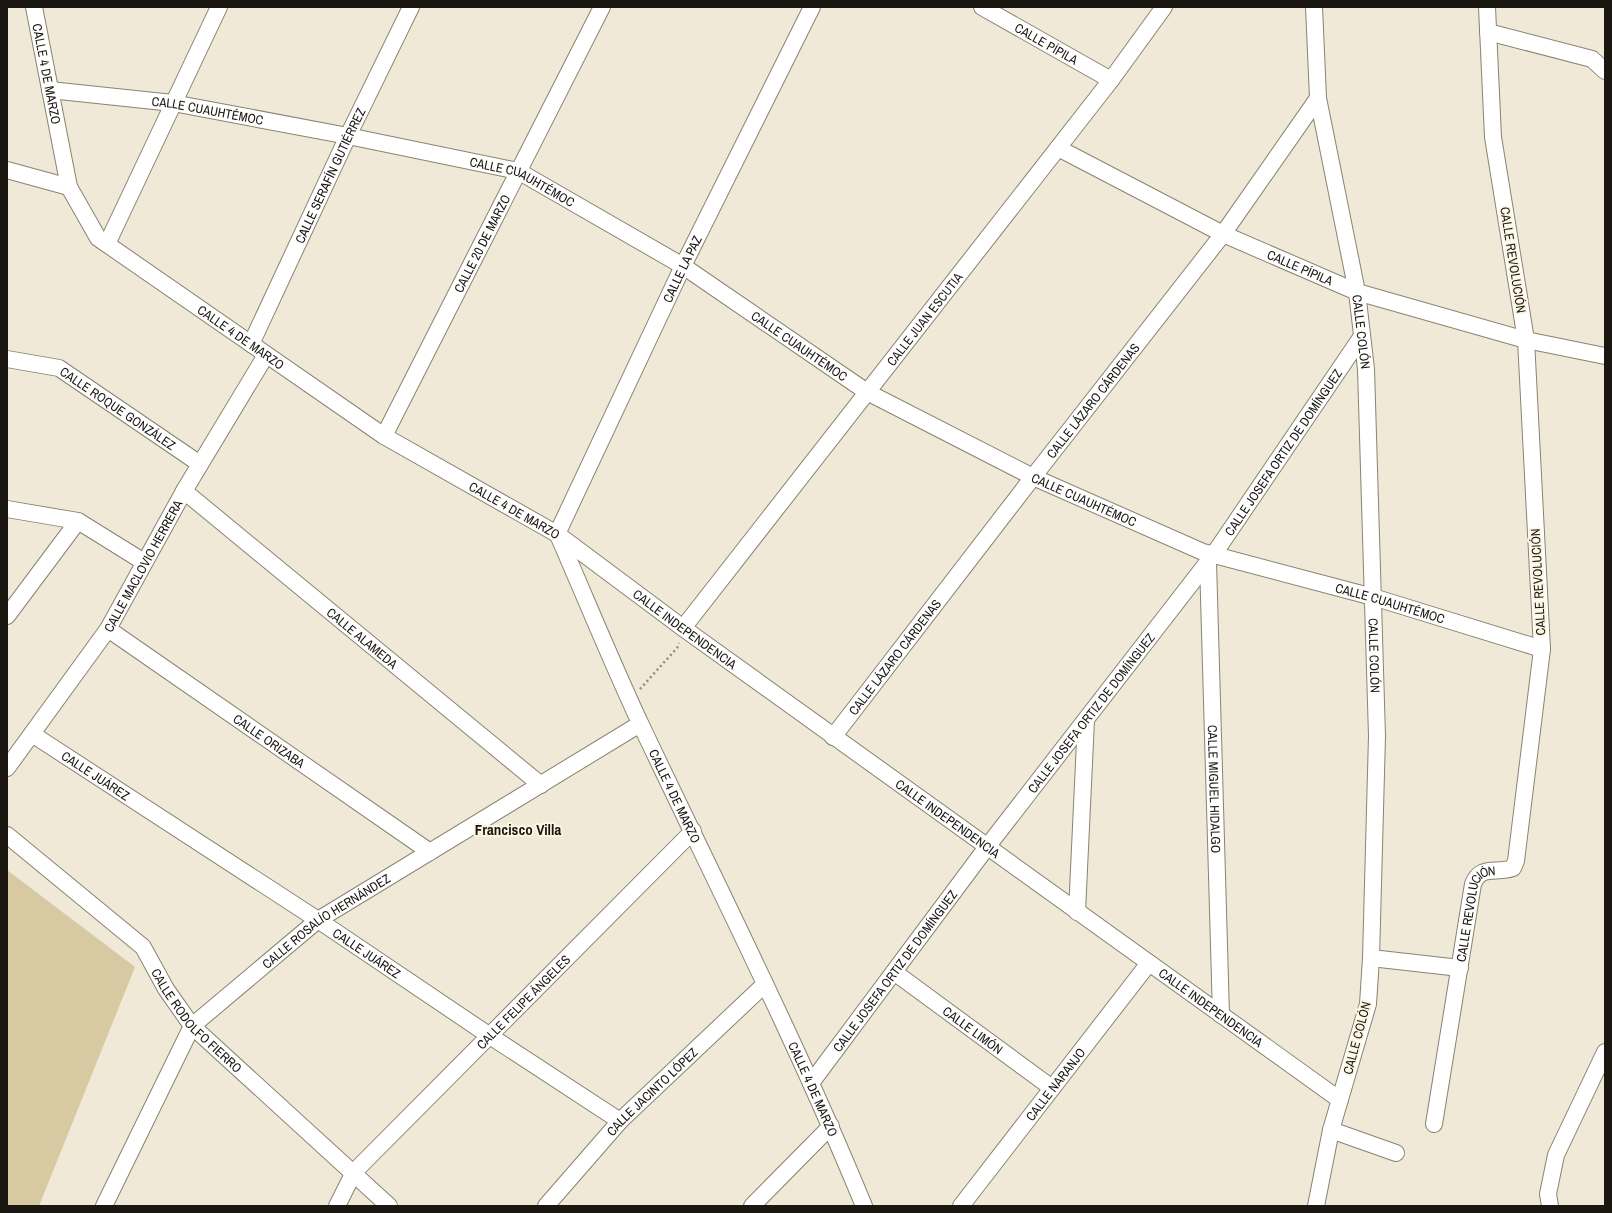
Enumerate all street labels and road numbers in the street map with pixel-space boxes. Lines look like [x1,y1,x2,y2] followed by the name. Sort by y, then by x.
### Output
[1012,19,1082,69] street label: CALLE PÍPILA
[29,22,65,125] street label: CALLE 4 DE MARZO
[151,92,265,128] street label: CALLE CUAUHTÉMOC
[291,105,369,246] street label: CALLE SERAFÍN GUTIÉRREZ
[468,153,578,211] street label: CALLE CUAUHTÉMOC
[450,191,514,295] street label: CALLE 20 DE MARZO
[1496,206,1530,314] street label: CALLE REVOLUCIÓN
[659,232,706,305] street label: CALLE LA PAZ
[1265,246,1336,289] street label: CALLE PÍPILA
[883,268,967,369] street label: CALLE JUAN ESCUTIA
[1349,294,1374,370] street label: CALLE COLÓN
[194,301,288,373] street label: CALLE 4 DE MARZO
[748,307,851,385] street label: CALLE CUAUHTÉMOC
[1042,340,1143,462] street label: CALLE LÁZARO CÁRDENAS
[57,363,179,454] street label: CALLE ROQUE GONZÁLEZ
[1220,365,1346,539] street label: CALLE JOSEFA ORTIZ DE DOMÍNGUEZ
[1029,469,1140,530] street label: CALLE CUAUHTÉMOC
[466,477,563,543] street label: CALLE 4 DE MARZO
[100,496,186,635] street label: CALLE MACLOVIO HERRERA
[1527,528,1549,636] street label: CALLE REVOLUCIÓN
[1334,579,1447,627] street label: CALLE CUAUHTÉMOC
[630,585,741,673] street label: CALLE INDEPENDENCIA
[845,596,945,718] street label: CALLE LÁZARO CÁRDENAS
[323,604,402,673] street label: CALLE ALAMEDA
[1365,618,1384,693] street label: CALLE COLÓN
[1024,629,1158,796] street label: CALLE JOSEFA ORTIZ DE DOMÍNGUEZ
[230,710,309,772] street label: CALLE ORIZABA
[1204,725,1225,853] street label: CALLE MIGUEL HIDALGO
[645,746,705,846] street label: CALLE 4 DE MARZO
[58,747,134,804] street label: CALLE JUÁREZ
[892,775,1004,862] street label: CALLE INDEPENDENCIA
[1452,862,1496,963] street label: CALLE REVOLUCIÓN
[258,869,394,972] street label: CALLE ROSALÍO HERNÁNDEZ
[829,886,961,1055] street label: CALLE JOSEFA ORTIZ DE DOMÍNGUEZ
[330,924,404,982] street label: CALLE JUÁREZ
[473,951,574,1053] street label: CALLE FELIPE ÁNGELES
[1155,964,1267,1051] street label: CALLE INDEPENDENCIA
[148,965,246,1076] street label: CALLE RODOLFO FIERRO
[1339,1000,1375,1076] street label: CALLE COLÓN
[940,1002,1006,1058] street label: CALLE LIMÓN
[785,1039,842,1139] street label: CALLE 4 DE MARZO
[603,1043,701,1139] street label: CALLE JACINTO LÓPEZ
[1022,1044,1089,1124] street label: CALLE NARANJO

